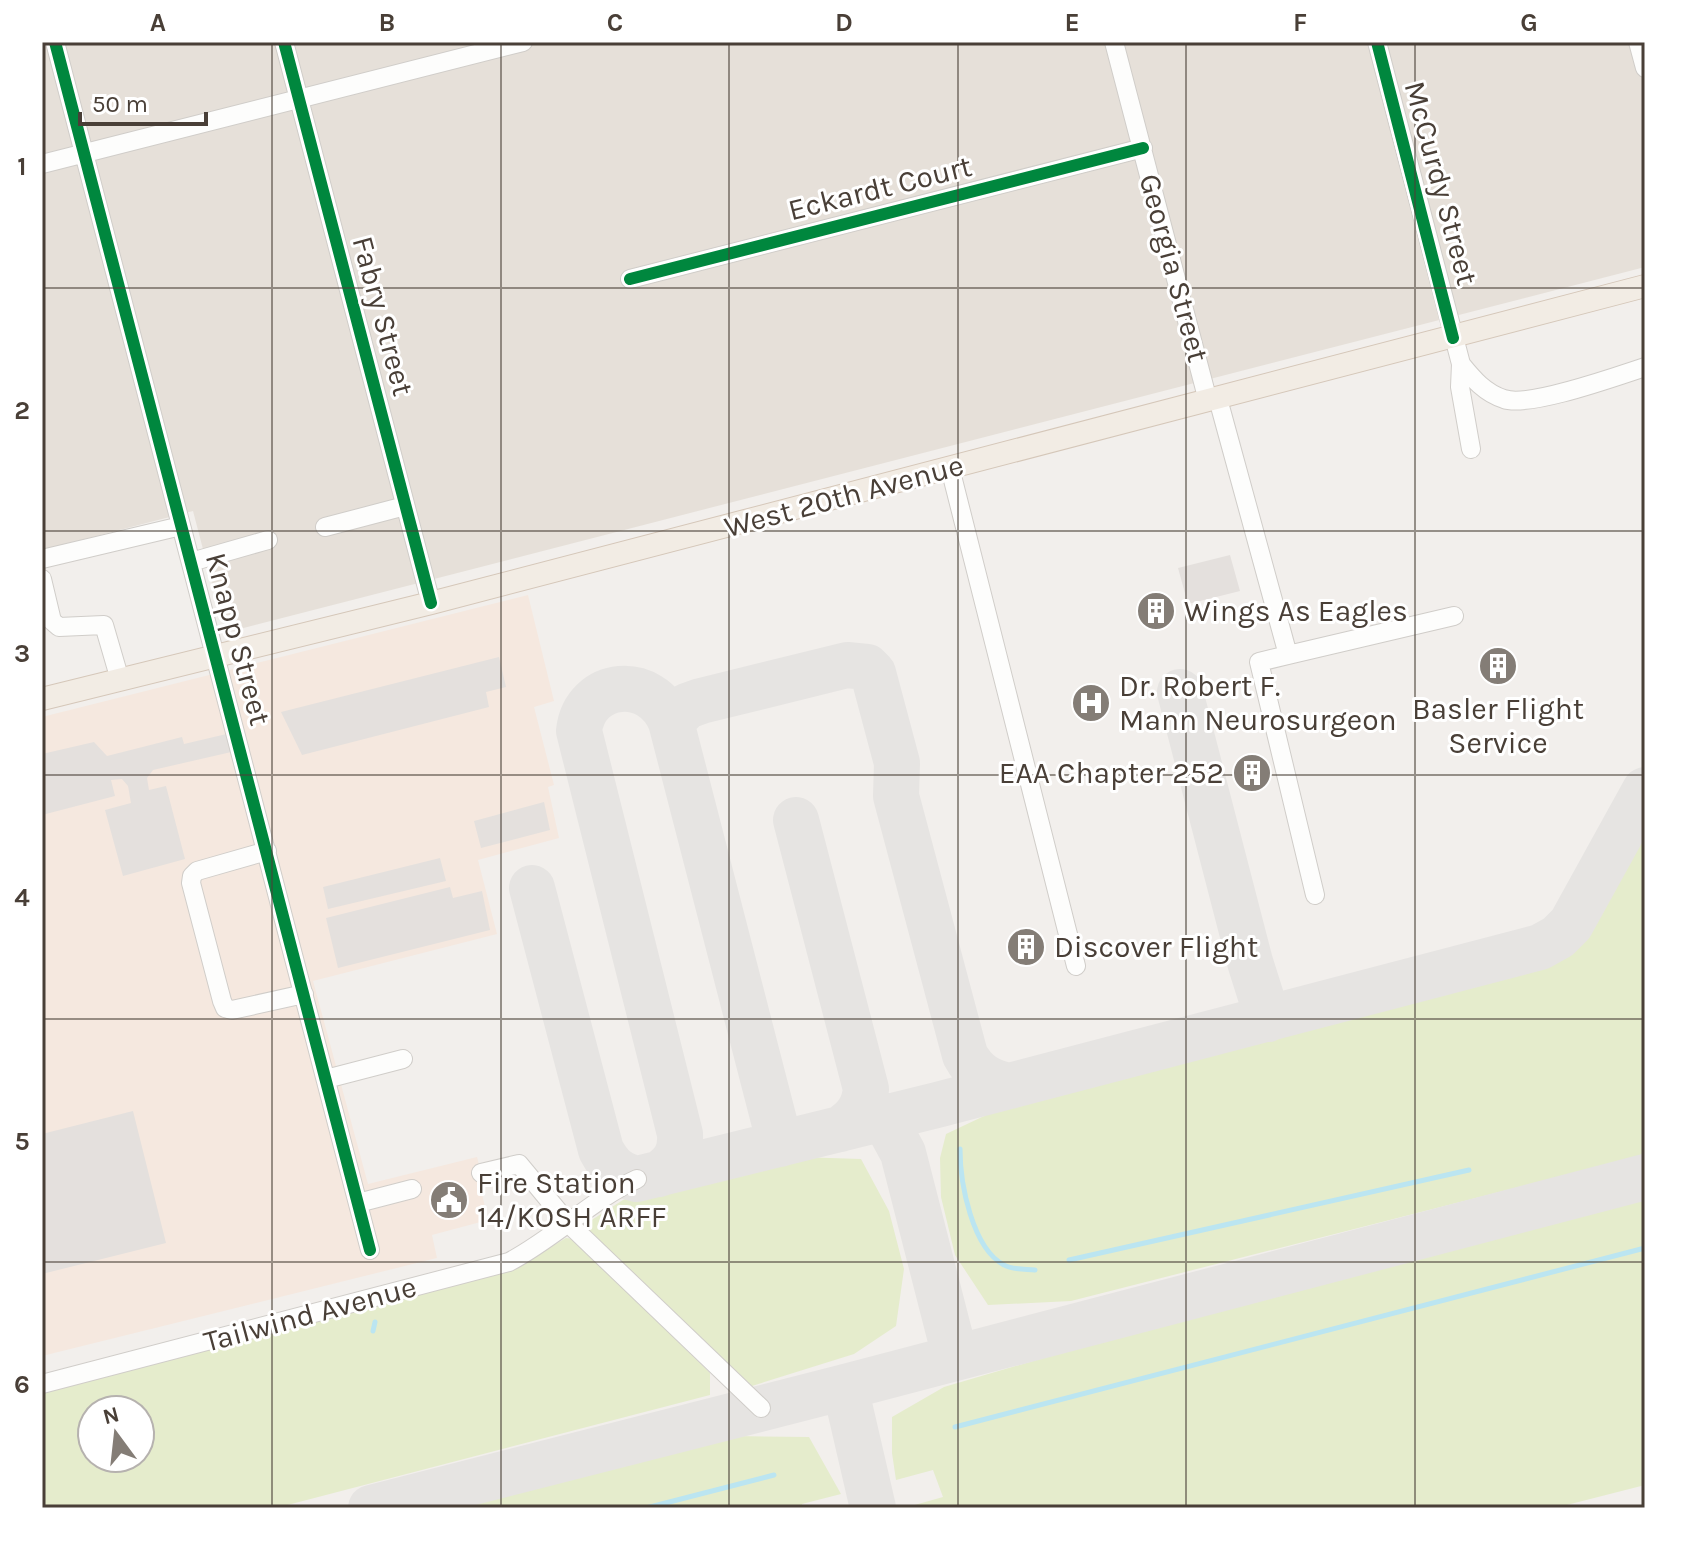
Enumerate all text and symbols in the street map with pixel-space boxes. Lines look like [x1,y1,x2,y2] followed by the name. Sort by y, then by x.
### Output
[150,7,166,38] text: A
[379,7,395,38] text: B
[607,7,623,38] text: C
[835,7,853,38] text: D
[1064,7,1080,38] text: E
[1293,7,1307,38] text: F
[1520,7,1538,38] text: G
[80,76,206,126] scale bar
[1397,77,1485,289] street label: McCurdy Street
[92,90,148,118] text: 50 m
[784,148,976,228] street label: Eckardt Court
[17,151,27,182] text: 1
[1132,170,1216,366] street label: Georgia Street
[344,232,422,400] street label: Fabry Street
[14,395,30,426] text: 2
[721,447,967,545] street label: West 20th Avenue
[198,549,278,729] street label: Knapp Street
[1135,590,1177,632] building icon: Wings As Eagles
[1184,593,1408,629] place label: Wings As Eagles
[14,638,30,669] text: 3
[1477,645,1519,687] building icon: Basler Flight Service
[1119,668,1397,738] place label: Dr. Robert F. Mann Neurosurgeon
[1070,682,1112,724] hospital icon: Dr. Robert F. Mann Neurosurgeon
[1412,691,1584,761] place label: Basler Flight Service
[1231,752,1273,794] building icon: EAA Chapter 252
[999,755,1224,791] place label: EAA Chapter 252
[14,882,30,913] text: 4
[1005,926,1047,968] building icon: Discover Flight
[1054,929,1258,965] place label: Discover Flight
[14,1126,30,1157] text: 5
[477,1165,667,1235] place label: Fire Station 14/KOSH ARFF
[428,1179,470,1221] public building icon: Fire Station 14/KOSH ARFF
[200,1268,420,1360] street label: Tailwind Avenue
[14,1369,30,1400] text: 6
[76,1394,156,1474] north arrow
[100,1401,122,1430] text: N

